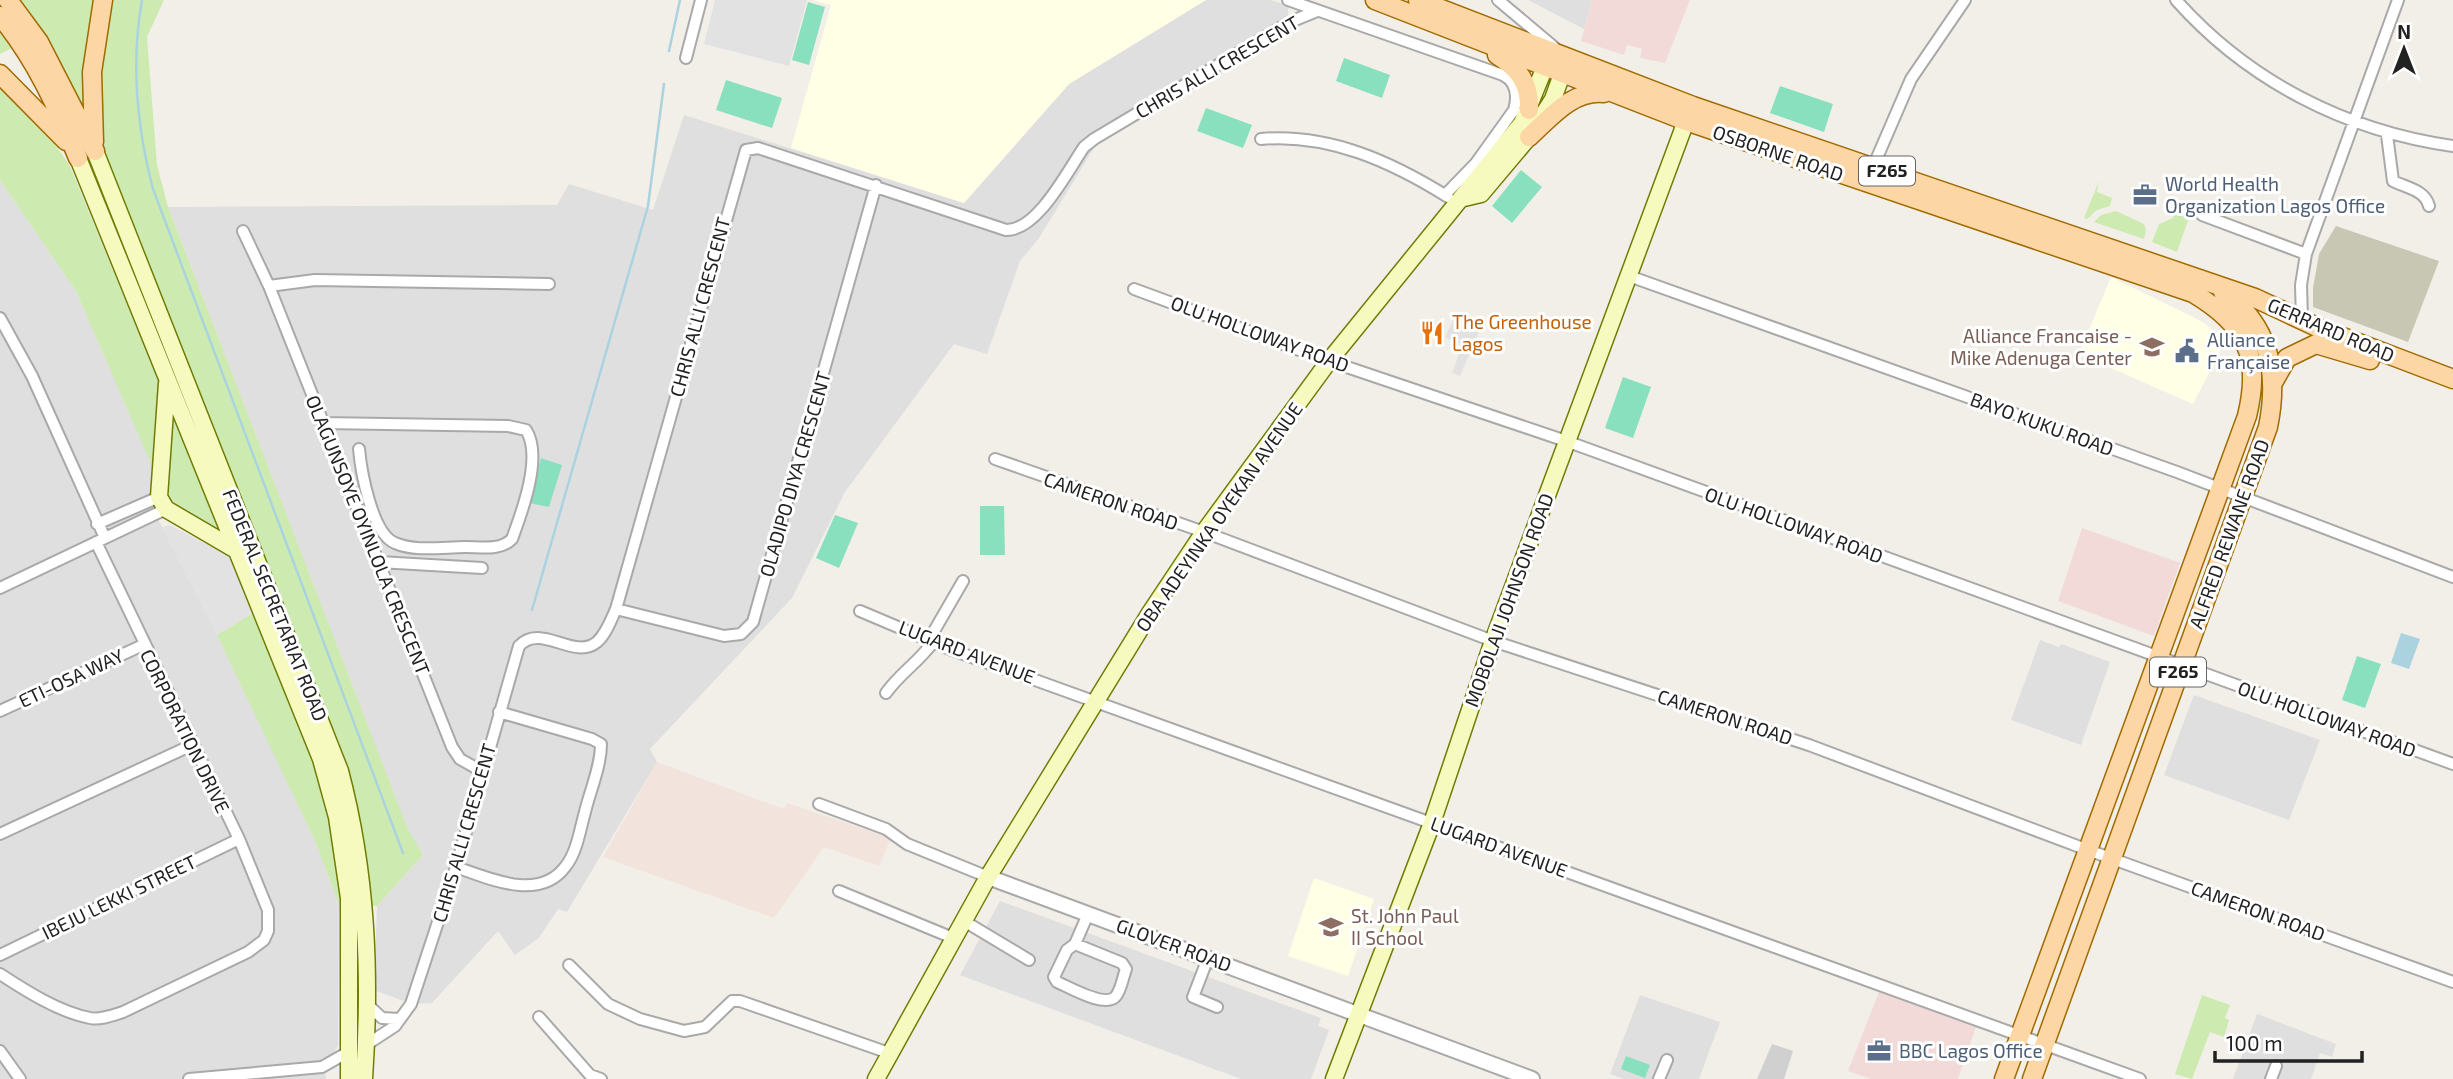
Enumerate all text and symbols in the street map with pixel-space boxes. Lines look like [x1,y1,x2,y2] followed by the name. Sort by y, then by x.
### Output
[1131,10,1303,123] street label: CHRIS ALLI CRESCENT
[2369,14,2439,84] north arrow
[2397,20,2411,43] text: N
[1710,119,1847,186] street label: OSBORNE ROAD
[1859,156,1915,186] road number: F265
[2165,172,2385,217] place label: World Health Organization Lagos Office
[2131,181,2159,209] office icon: World Health Organization Lagos Office
[664,215,735,399] street label: CHRIS ALLI CRESCENT
[1168,291,1352,376] street label: OLU HOLLOWAY ROAD
[2264,293,2398,367] street label: GERRARD ROAD
[1452,310,1592,355] place label: The Greenhouse Lagos
[1418,319,1446,347] restaurant icon: The Greenhouse Lagos
[1950,324,2132,369] place label: Alliance Francaise - Mike Adenuga Center
[2207,328,2290,374] place label: Alliance Française
[2138,333,2166,361] school or university icon: Alliance Francaise - Mike Adenuga Center
[2173,337,2201,365] public building icon: Alliance Française
[754,368,835,579] street label: OLADIPO DIYA CRESCENT
[1967,387,2117,460] street label: BAYO KUKU ROAD
[302,392,435,678] street label: OLAGUNSOYE OYINLOLA CRESCENT
[1130,398,1307,636] street label: OBA ADEYINKA OYEKAN AVENUE
[2184,436,2274,632] street label: ALFRED REWANE ROAD
[1041,467,1181,534] street label: CAMERON ROAD
[1702,482,1886,567] street label: OLU HOLLOWAY ROAD
[218,485,333,724] street label: FEDERAL SECRETARIAT ROAD
[1459,490,1558,710] street label: MOBOLAJI JOHNSON ROAD
[896,615,1039,688] street label: LUGARD AVENUE
[15,643,127,712] street label: ETI-OSA WAY
[136,645,235,816] street label: CORPORATION DRIVE
[2150,658,2206,686] road number: F265
[2235,676,2419,761] street label: OLU HOLLOWAY ROAD
[1655,684,1796,749] street label: CAMERON ROAD
[427,741,500,925] street label: CHRIS ALLI CRESCENT
[1428,811,1571,882] street label: LUGARD AVENUE
[38,849,200,944] street label: IBEJU LEKKI STREET
[2188,876,2328,945] street label: CAMERON ROAD
[1351,904,1459,949] place label: St. John Paul II School
[1113,913,1235,976] street label: GLOVER ROAD
[1317,913,1345,941] school or university icon: St. John Paul II School
[2215,1020,2362,1064] scale bar
[2226,1030,2283,1055] text: 100 m
[1865,1037,1893,1065] office icon: BBC Lagos Office
[1899,1039,2043,1062] place label: BBC Lagos Office

